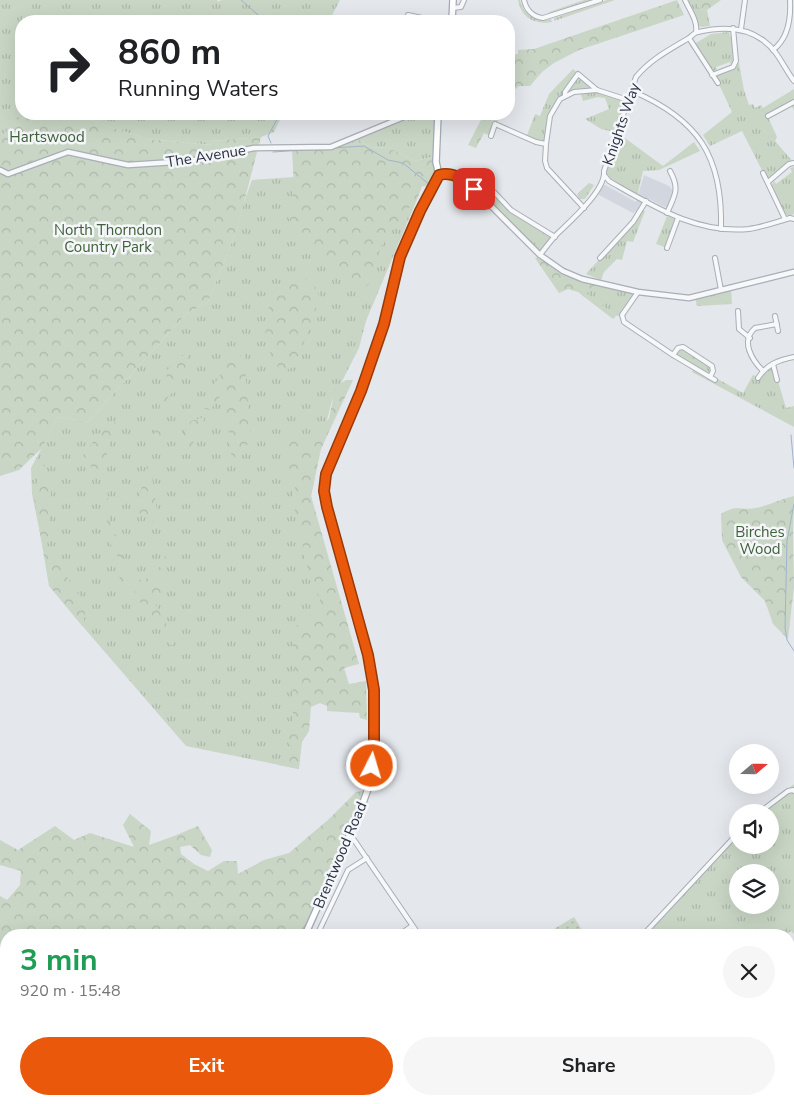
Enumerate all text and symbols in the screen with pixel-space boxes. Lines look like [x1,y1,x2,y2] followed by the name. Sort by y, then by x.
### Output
[118,29,221,76] text: 860 m
[35,35,100,100] icon: right
[118,74,278,104] text: Running Waters
[598,80,645,168] street label: Knights Way
[9,127,85,147] park label: Hartswood
[165,140,247,172] street label: The Avenue
[453,168,495,210] pin
[460,175,488,203] icon: arrive
[54,220,162,257] park label: North Thorndon Country Park
[735,522,785,559] park label: Birches Wood
[345,739,397,791] position arrow
[729,744,779,794] north arrow
[729,744,779,914] map controls
[309,799,371,911] street label: Brentwood Road
[729,804,779,854] button: sound
[729,864,779,914] button: layers
[20,940,98,981] text: 3 min
[723,946,775,998] button: close
[20,980,121,1002] text: 920 m · 15:48
[20,1037,393,1095] button: Exit
[403,1037,775,1095] button: Share

